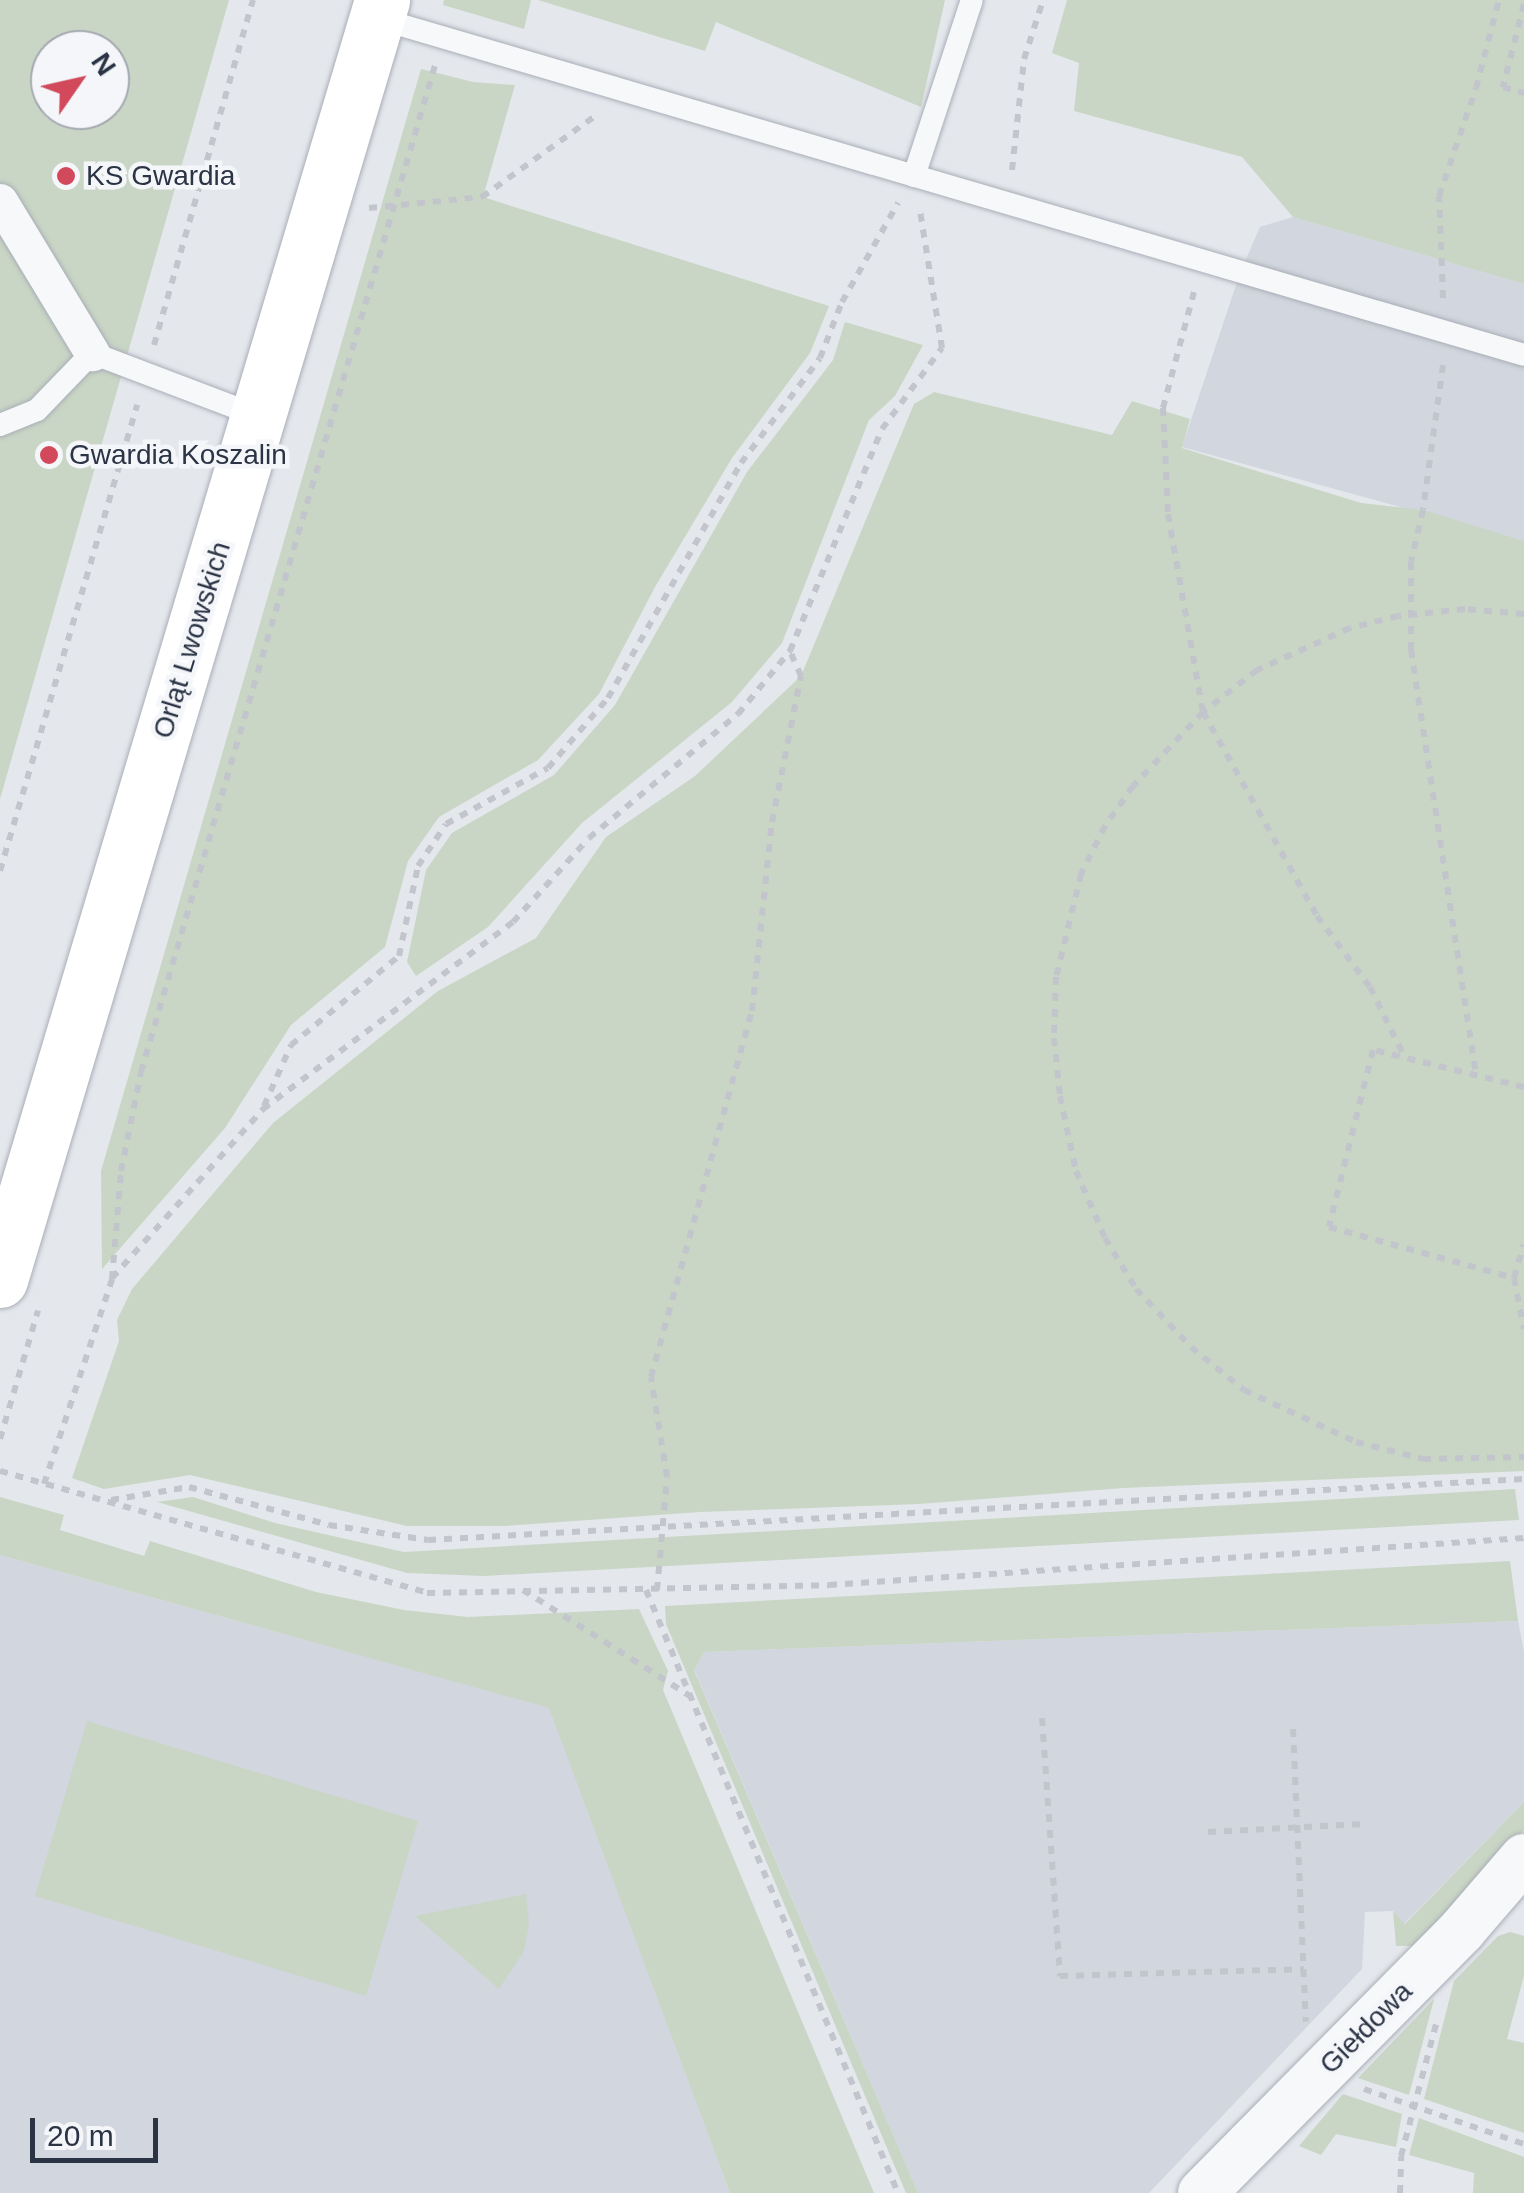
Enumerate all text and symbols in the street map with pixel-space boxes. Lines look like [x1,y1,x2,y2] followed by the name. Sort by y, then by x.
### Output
[30,30,130,130] north arrow
[85,47,122,81] text: N
[86,159,235,193] place label: KS Gwardia
[55,165,77,187] marker: KS Gwardia
[69,438,287,472] place label: Gwardia Koszalin
[38,444,60,466] marker: Gwardia Koszalin
[146,538,238,742] street label: Orląt Lwowskich
[1313,1975,1419,2081] street label: Giełdowa
[35,2098,162,2160] scale bar
[47,2119,114,2152] text: 20 m

